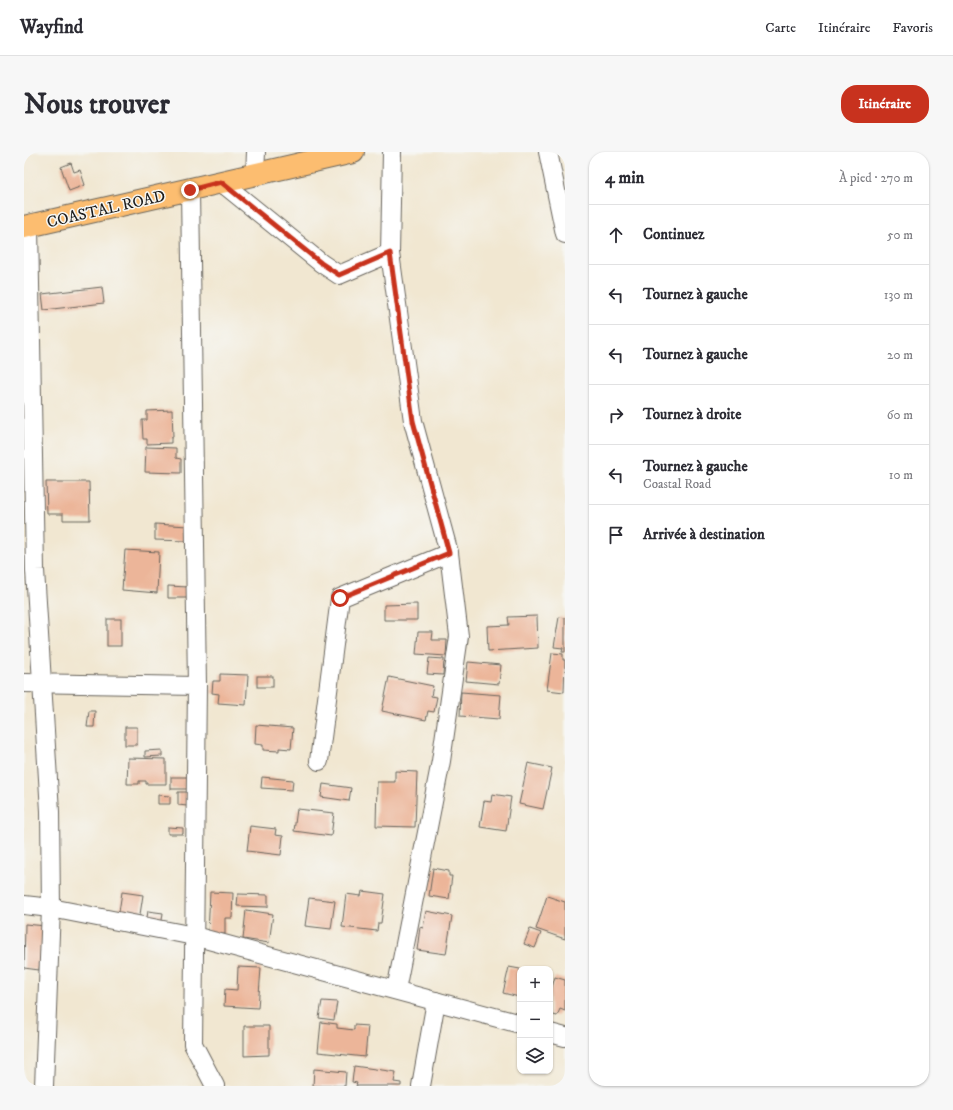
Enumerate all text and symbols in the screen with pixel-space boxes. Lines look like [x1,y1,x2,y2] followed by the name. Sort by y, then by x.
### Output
[20,16,83,39] text: Wayfind
[765,19,796,37] text: Carte
[818,19,871,37] text: Itinéraire
[893,19,933,37] text: Favoris
[841,85,929,123] button: Itinéraire
[24,87,170,122] text: Nous trouver
[605,167,644,189] text: 4 min
[839,170,913,186] text: À pied · 270 m
[181,181,199,199] route end
[45,186,167,232] street label: COASTAL ROAD
[605,224,627,246] icon: ahead
[643,225,704,244] text: Continuez
[887,227,913,243] text: 50 m
[605,284,627,306] icon: left
[643,285,748,304] text: Tournez à gauche
[884,287,913,303] text: 130 m
[605,344,627,366] icon: left
[643,345,748,364] text: Tournez à gauche
[887,347,913,363] text: 20 m
[605,404,627,426] icon: right
[643,405,741,424] text: Tournez à droite
[887,407,913,423] text: 60 m
[643,457,748,476] text: Tournez à gauche
[605,464,627,486] icon: left
[889,467,913,483] text: 10 m
[643,476,711,492] text: Coastal Road
[605,524,627,546] icon: arrive
[643,525,765,544] text: Arrivée à destination
[331,589,349,607] route start
[517,966,553,1074] map controls
[517,966,553,1002] button: +
[517,1002,553,1038] button: −
[517,1038,553,1074] button: layers

